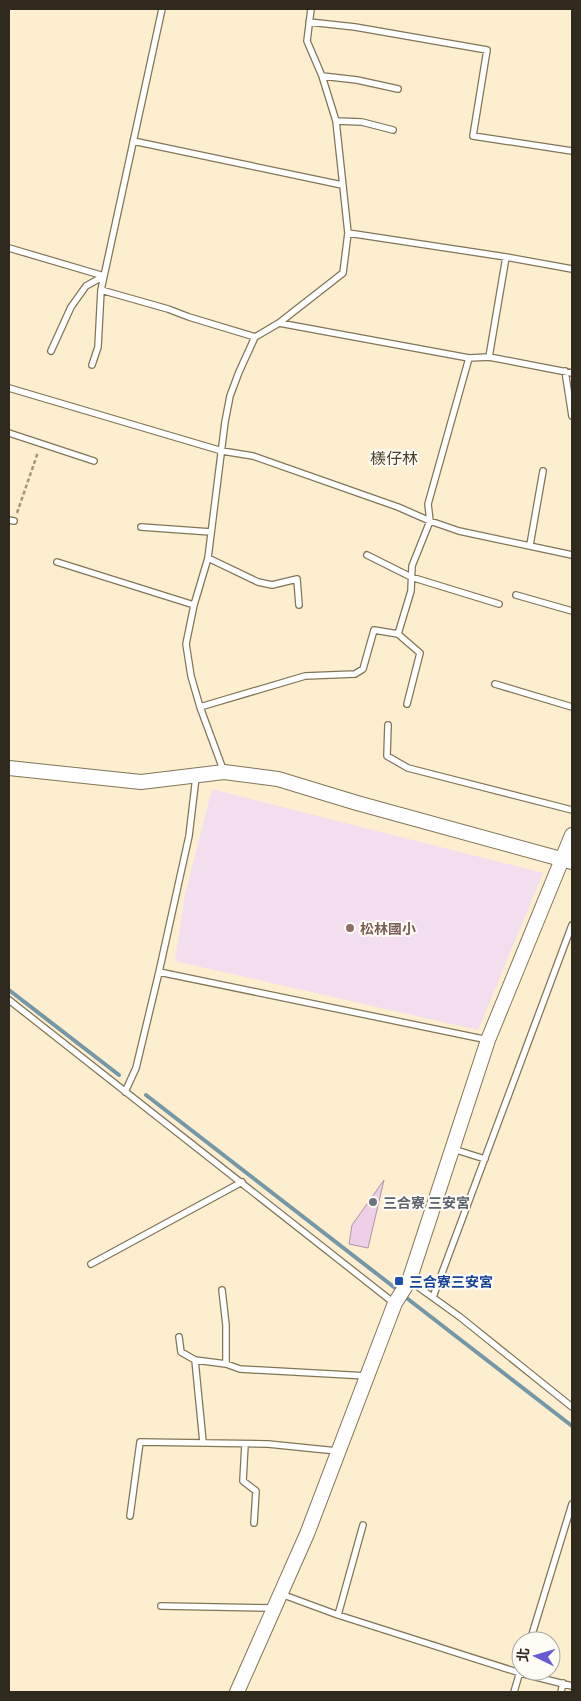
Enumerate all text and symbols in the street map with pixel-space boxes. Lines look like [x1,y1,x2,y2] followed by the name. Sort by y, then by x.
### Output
[370,446,418,470] district label: 檨仔林
[360,918,416,939] place label: 松林國小
[344,922,356,934] marker: 松林國小
[383,1192,470,1213] place label: 三合寮 三安宮
[367,1196,379,1208] marker: 三合寮 三安宮
[409,1271,493,1292] place label: 三合寮三安宮
[393,1275,405,1287] marker: 三合寮三安宮
[511,1631,561,1681] north arrow
[511,1647,534,1663] text: 北

